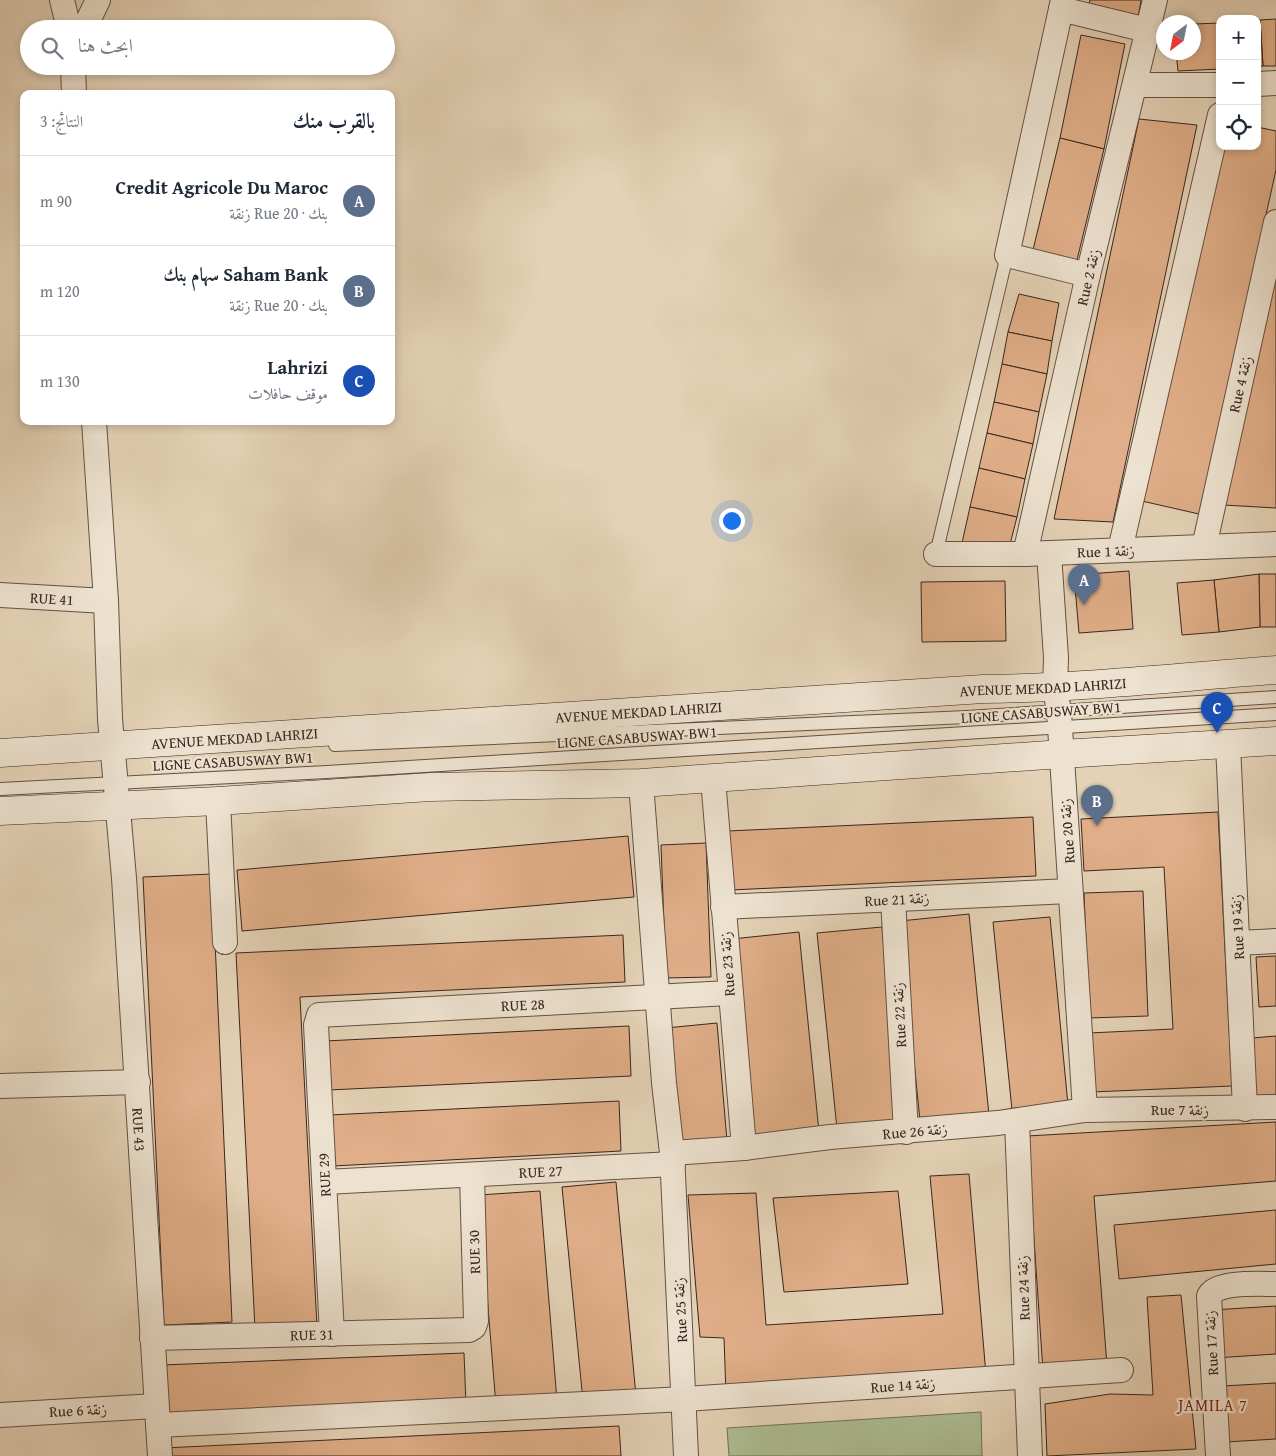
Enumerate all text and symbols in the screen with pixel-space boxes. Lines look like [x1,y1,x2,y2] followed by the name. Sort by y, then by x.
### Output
[1156,15,1201,60] north arrow
[1216,15,1261,150] map controls
[1216,15,1261,60] button: +
[20,20,395,75] search box
[78,31,133,59] text: ابحث هنا
[38,34,66,62] icon: search
[1216,60,1261,105] button: −
[293,105,375,136] text: بالقرب منك
[1216,105,1261,150] button: locate
[40,109,83,133] text: النتائج: 3
[115,173,328,201] text: Credit Agricole Du Maroc
[40,189,72,213] text: 90 m
[354,189,364,213] text: A
[229,201,328,225] text: بنك · Rue 20 زنقة
[1071,246,1105,308] street label: Rue 2 زنقة
[163,260,328,288] text: Saham Bank سهام بنك
[40,279,80,303] text: 120 m
[354,279,364,303] text: B
[229,293,328,317] text: بنك · Rue 20 زنقة
[268,353,328,381] text: Lahrizi
[1223,353,1257,415] street label: Rue 4 زنقة
[40,369,80,393] text: 130 m
[354,369,364,393] text: C
[248,381,328,405] text: موقف حافلات
[719,508,745,534] your location
[1077,539,1135,563] street label: Rue 1 زنقة
[1068,564,1100,605] pin: A
[29,586,74,610] street label: RUE 41
[959,672,1127,701] street label: AVENUE MEKDAD LAHRIZI
[1201,692,1233,733] pin: C
[555,696,723,727] street label: AVENUE MEKDAD LAHRIZI
[960,696,1122,728] street label: LIGNE CASABUSWAY BW1
[556,721,718,753] street label: LIGNE CASABUSWAY BW1
[150,722,319,754] street label: AVENUE MEKDAD LAHRIZI
[152,746,314,776] street label: LIGNE CASABUSWAY BW1
[1081,785,1113,826] pin: B
[1054,798,1080,864] street label: Rue 20 زنقة
[864,887,930,911] street label: Rue 21 زنقة
[1225,894,1249,960] street label: Rue 19 زنقة
[714,931,740,997] street label: Rue 23 زنقة
[887,982,911,1048] street label: Rue 22 زنقة
[500,992,545,1016] street label: RUE 28
[1151,1099,1209,1120] street label: Rue 7 زنقة
[128,1107,152,1152] street label: RUE 43
[882,1118,948,1144] street label: Rue 26 زنقة
[312,1153,336,1197] street label: RUE 29
[518,1159,563,1182] street label: RUE 27
[463,1230,485,1274] street label: RUE 30
[1011,1255,1035,1321] street label: Rue 24 زنقة
[668,1277,692,1343] street label: Rue 25 زنقة
[1199,1310,1223,1376] street label: Rue 17 زنقة
[290,1323,334,1345] street label: RUE 31
[870,1372,936,1398] street label: Rue 14 زنقة
[1176,1393,1248,1417] district label: JAMILA 7
[49,1398,107,1422] street label: Rue 6 زنقة

